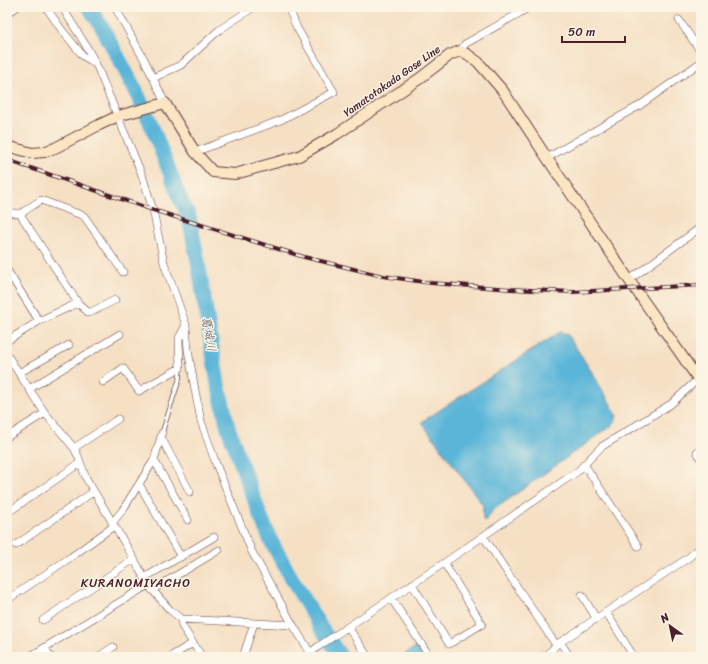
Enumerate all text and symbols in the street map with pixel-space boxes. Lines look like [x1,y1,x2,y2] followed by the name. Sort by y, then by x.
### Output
[562,18,625,44] scale bar
[568,21,595,43] text: 50 m
[339,40,445,122] street label: Yamatotakada Gose Line
[195,314,223,354] water label: 葛城川
[81,572,191,594] district label: KURANOMIYACHO
[650,606,690,646] north arrow
[656,608,674,629] text: N

